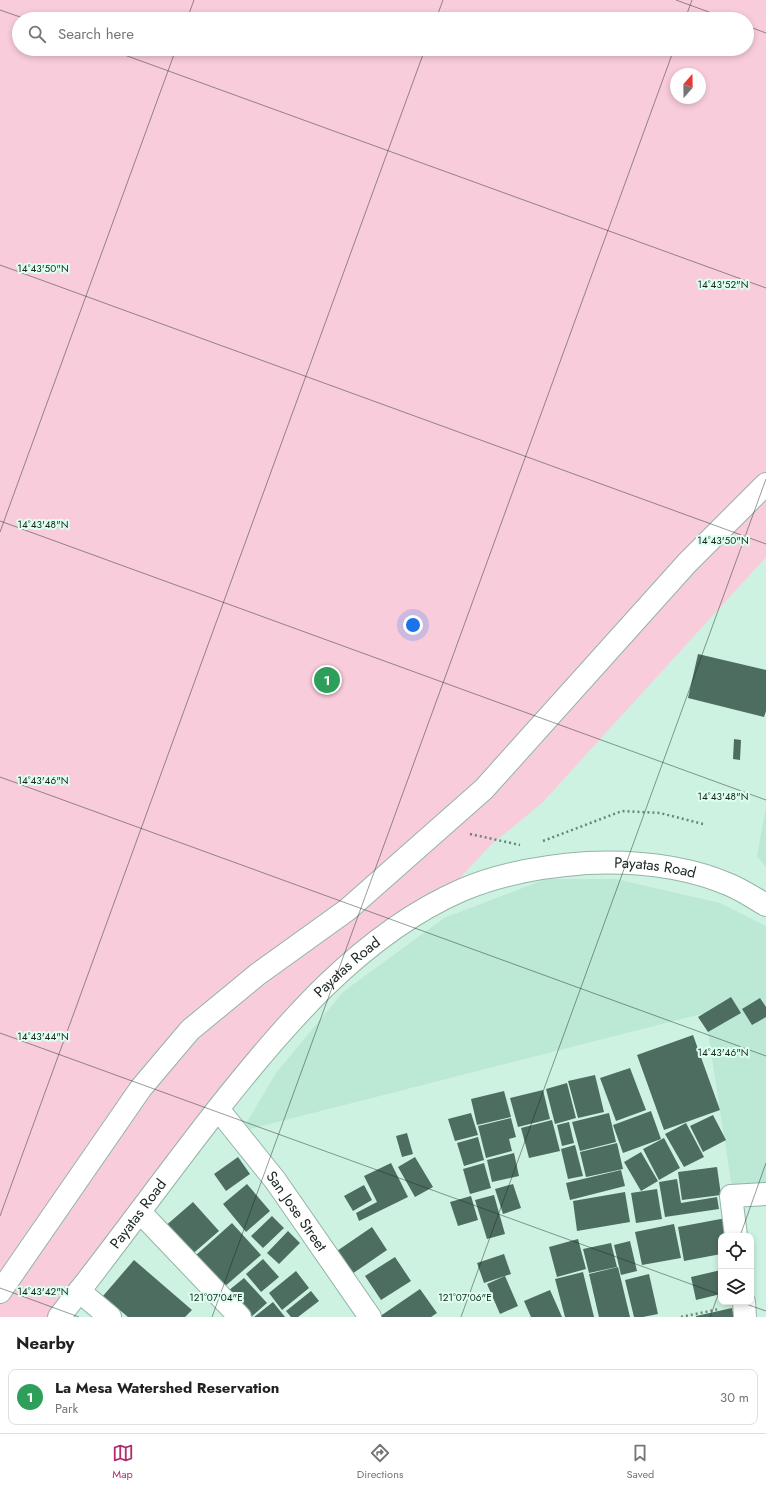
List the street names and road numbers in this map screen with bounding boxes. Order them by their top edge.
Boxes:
street label: Payatas Road [614,852,699,884]
street label: Payatas Road [309,931,385,1003]
street label: San Jose Street [261,1166,333,1256]
street label: Payatas Road [104,1174,172,1253]

